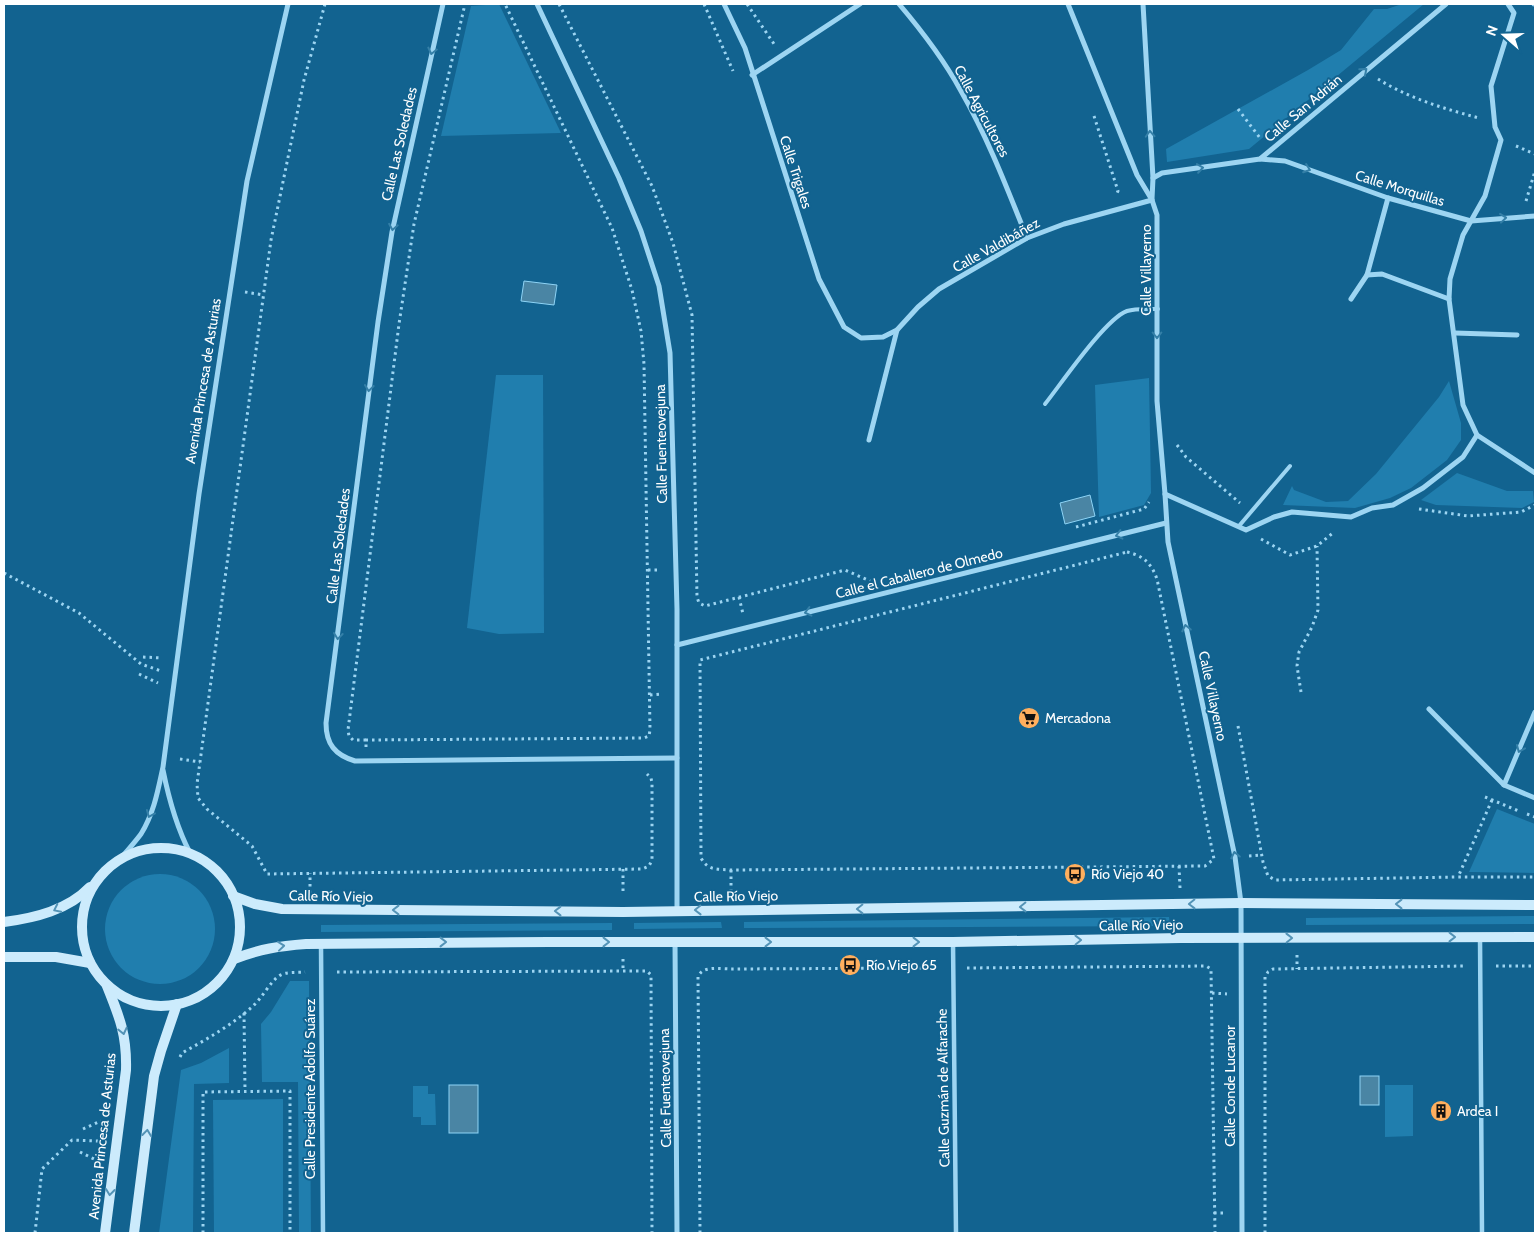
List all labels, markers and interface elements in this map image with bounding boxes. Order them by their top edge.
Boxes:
north arrow [1479,10,1529,60]
text: N [1482,23,1502,38]
one-way arrow [427,47,438,56]
street label: Calle Agricultores [950,62,1014,160]
one-way arrow [1359,67,1368,76]
street label: Calle San Adrián [1260,70,1346,146]
street label: Calle Las Soledades [377,85,421,203]
one-way arrow [1145,129,1156,137]
street label: Calle Trigales [776,133,816,211]
one-way arrow [1196,163,1204,174]
one-way arrow [1303,164,1311,174]
street label: Calle Morquillas [1353,166,1447,210]
street label: Calle Valdibáñez [949,213,1043,276]
one-way arrow [1500,213,1508,224]
one-way arrow [388,223,398,231]
street label: Calle Villayerno [1137,224,1155,316]
street label: Avenida Princesa de Asturias [181,297,225,465]
one-way arrow [1152,332,1162,340]
one-way arrow [365,383,375,392]
street label: Calle Fuenteovejuna [651,384,671,504]
street label: Calle Las Soledades [322,487,354,605]
one-way arrow [1114,529,1123,540]
street label: Calle el Caballero de Olmedo [834,543,1005,602]
one-way arrow [804,606,813,617]
one-way arrow [1181,623,1192,632]
one-way arrow [333,631,343,640]
street label: Calle Villayerno [1195,649,1231,743]
supermarket icon: Mercadona [1017,706,1041,730]
place label: Mercadona [1045,709,1111,727]
one-way arrow [1515,744,1526,753]
one-way arrow [146,809,157,818]
one-way arrow [1230,850,1240,859]
bus stop icon: Río Viejo 40 [1063,862,1087,886]
place label: Río Viejo 40 [1091,865,1164,883]
street label: Calle Río Viejo [289,886,374,906]
street label: Calle Río Viejo [694,886,779,906]
one-way arrow [1188,899,1196,909]
one-way arrow [1395,899,1402,909]
one-way arrow [1018,901,1026,912]
one-way arrow [53,903,62,913]
one-way arrow [856,904,864,914]
one-way arrow [392,905,400,915]
one-way arrow [693,905,701,915]
one-way arrow [554,906,562,916]
street label: Calle Río Viejo [1099,915,1184,935]
one-way arrow [1448,932,1456,942]
one-way arrow [1286,933,1294,943]
one-way arrow [1075,935,1083,945]
one-way arrow [440,937,448,948]
one-way arrow [602,937,610,947]
one-way arrow [765,937,773,947]
one-way arrow [912,937,920,947]
one-way arrow [277,941,285,952]
bus stop icon: Río Viejo 65 [838,953,862,977]
place label: Río Viejo 65 [866,956,937,974]
street label: Calle Presidente Adolfo Suárez [301,998,319,1179]
street label: Calle Guzmán de Alfarache [933,1008,953,1168]
street label: Calle Conde Lucanor [1221,1025,1239,1147]
one-way arrow [117,1027,128,1036]
street label: Calle Fuenteovejuna [655,1028,675,1148]
street label: Avenida Princesa de Asturias [84,1052,120,1220]
building icon: Ardea I [1429,1099,1453,1123]
place label: Ardea I [1457,1102,1498,1120]
one-way arrow [141,1128,152,1136]
one-way arrow [106,1188,116,1197]

